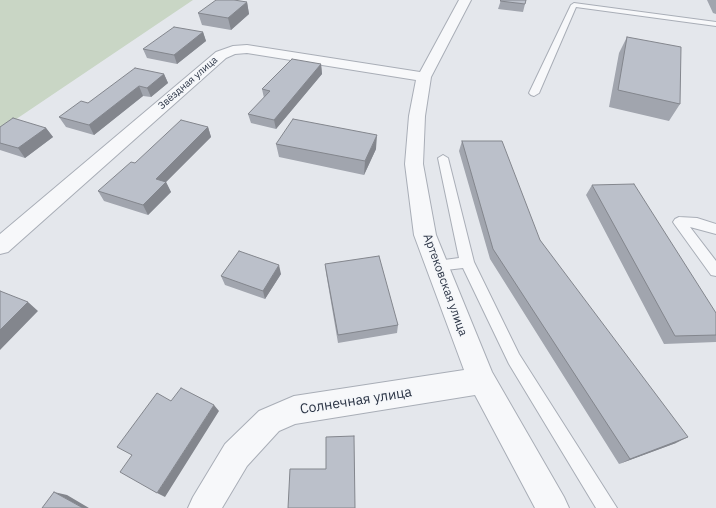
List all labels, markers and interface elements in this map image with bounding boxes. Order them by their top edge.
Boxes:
street label: Звёздная улица [156,54,220,112]
street label: Артековская улица [420,232,470,338]
street label: Солнечная улица [299,384,413,418]

